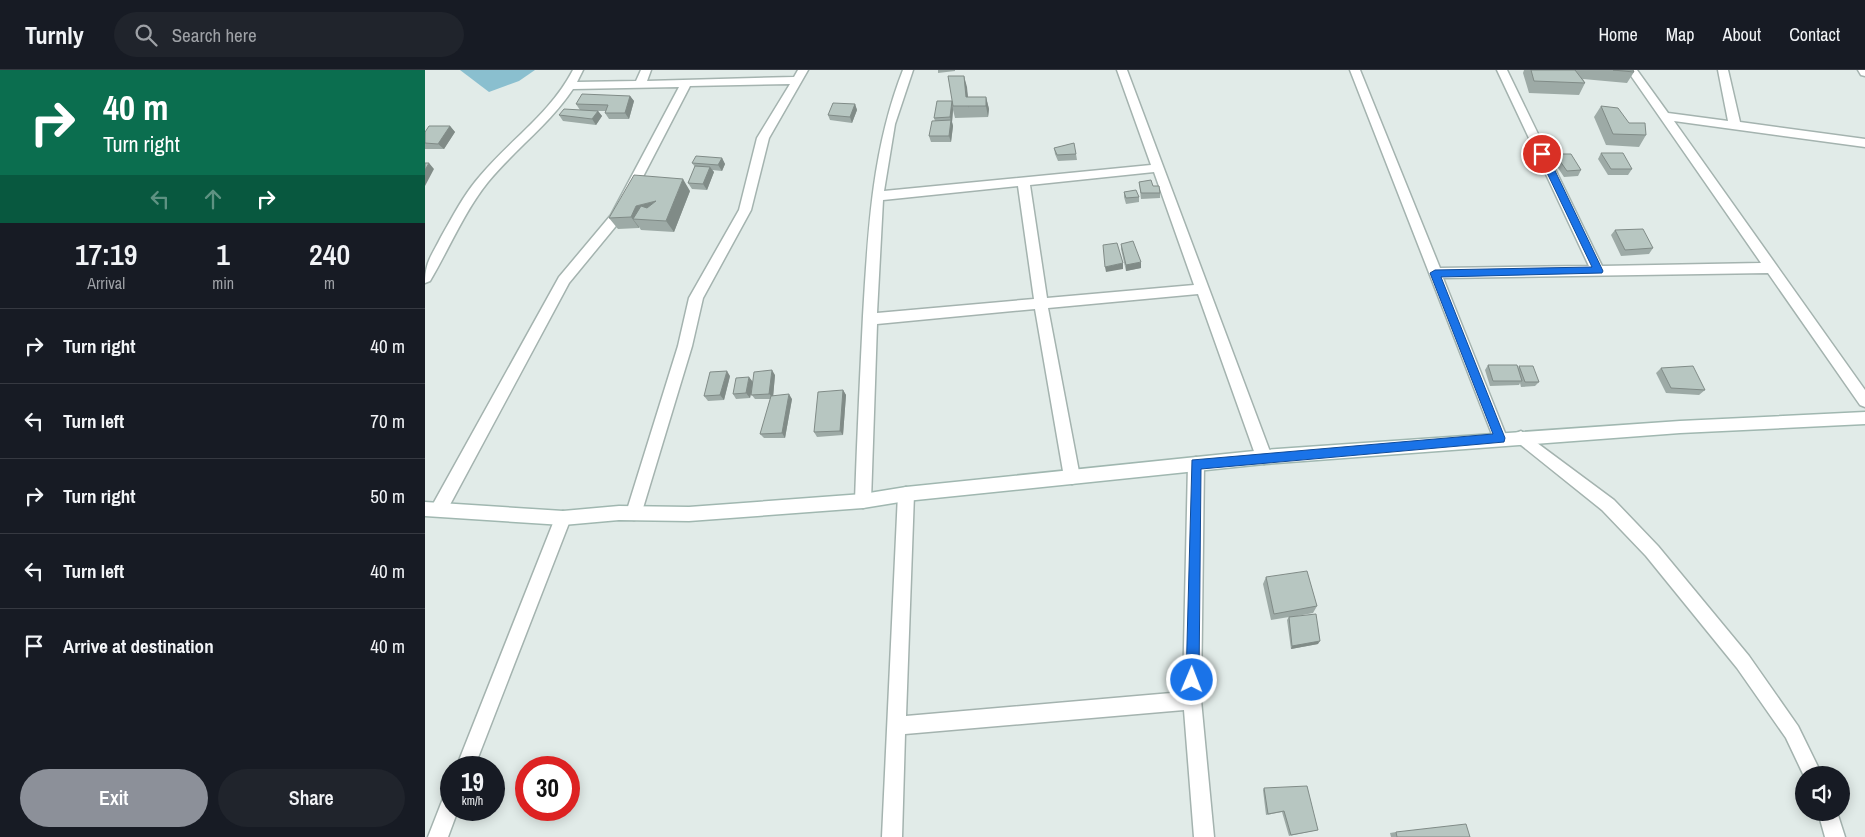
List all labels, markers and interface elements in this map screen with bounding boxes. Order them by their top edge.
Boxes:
search box [114,12,464,57]
text: Turnly [25,19,84,51]
icon: search [132,21,160,49]
text: Search here [172,22,257,48]
text: Home [1598,22,1638,47]
text: Map [1666,22,1695,47]
text: About [1723,22,1761,47]
text: Contact [1789,22,1840,47]
text: 40 m [103,84,168,131]
icon: right [20,90,85,155]
text: Turn right [103,129,180,159]
pin [1521,133,1563,175]
icon: arrive [1528,140,1556,168]
icon: left [146,185,174,213]
icon: ahead [199,185,227,213]
icon: right [252,185,280,213]
text: 17:19 [75,234,137,274]
text: 1 [216,234,230,274]
text: 240 [309,234,350,274]
text: Arrival [87,272,125,294]
text: min [212,272,234,294]
text: m [324,272,335,294]
icon: right [20,332,48,360]
text: Turn right [63,333,135,359]
text: 40 m [370,333,405,359]
icon: left [20,407,48,435]
text: Turn left [63,408,124,434]
text: 70 m [370,408,405,434]
icon: right [20,482,48,510]
text: Turn right [63,483,135,509]
text: 50 m [370,483,405,509]
icon: left [20,557,48,585]
text: Turn left [63,558,124,584]
text: 40 m [370,558,405,584]
icon: arrive [20,632,48,660]
text: Arrive at destination [63,633,214,659]
text: 40 m [370,633,405,659]
position arrow [1165,653,1217,705]
speed limit sign: 30 [515,756,580,821]
text: 19 [461,765,484,799]
map controls [1795,766,1850,821]
button: sound [1795,766,1850,821]
button: Exit [20,769,208,827]
button: Share [218,769,405,827]
text: km/h [462,793,483,809]

